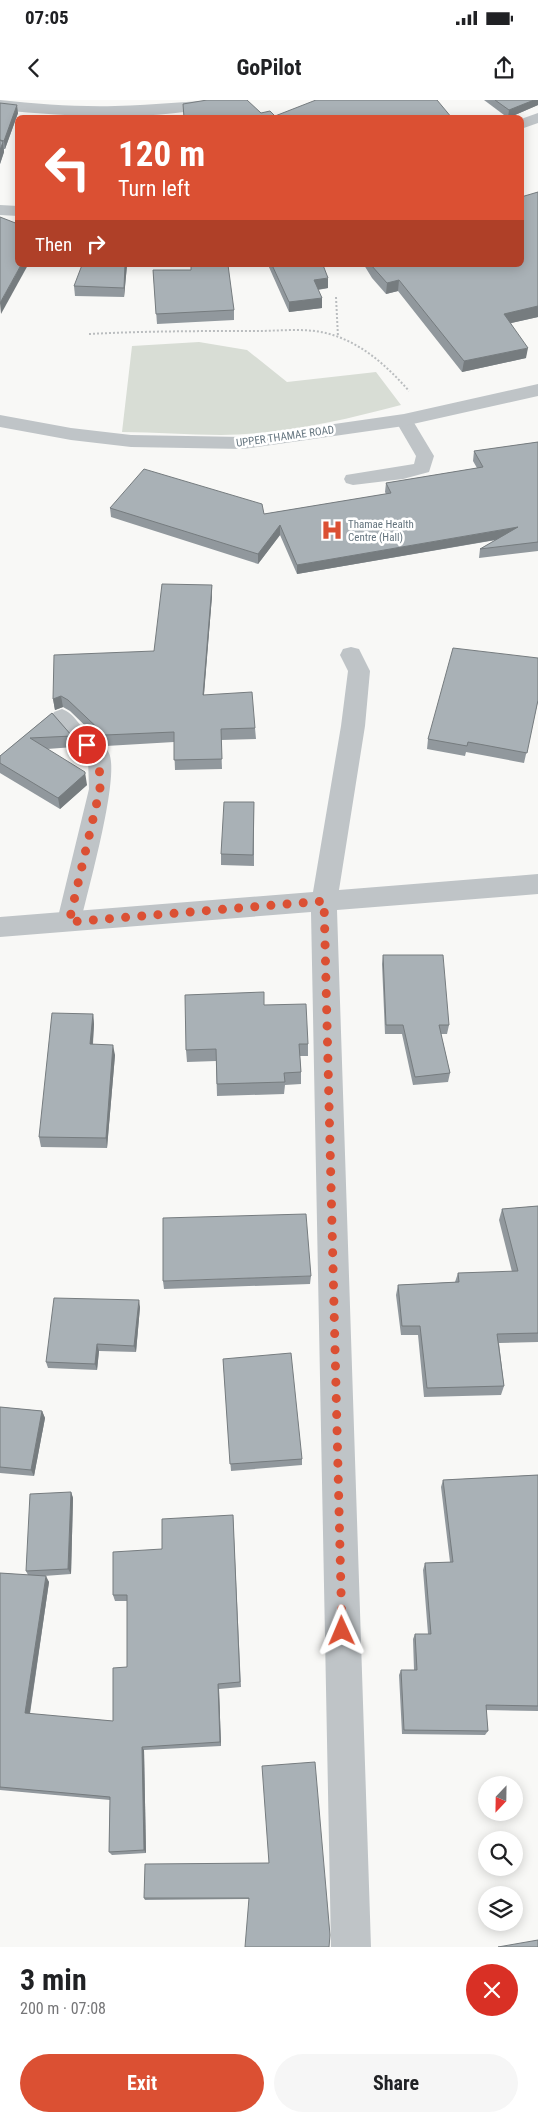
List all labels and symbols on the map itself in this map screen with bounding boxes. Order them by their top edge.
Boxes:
street label: UPPER THAMAE ROAD [235,423,335,450]
hospital icon: Thamae Health Centre (Hall) [319,517,345,543]
place label: Thamae Health Centre (Hall) [348,518,414,544]
pin [66,724,108,766]
position arrow [315,1604,367,1656]
north arrow [478,1776,522,1821]

